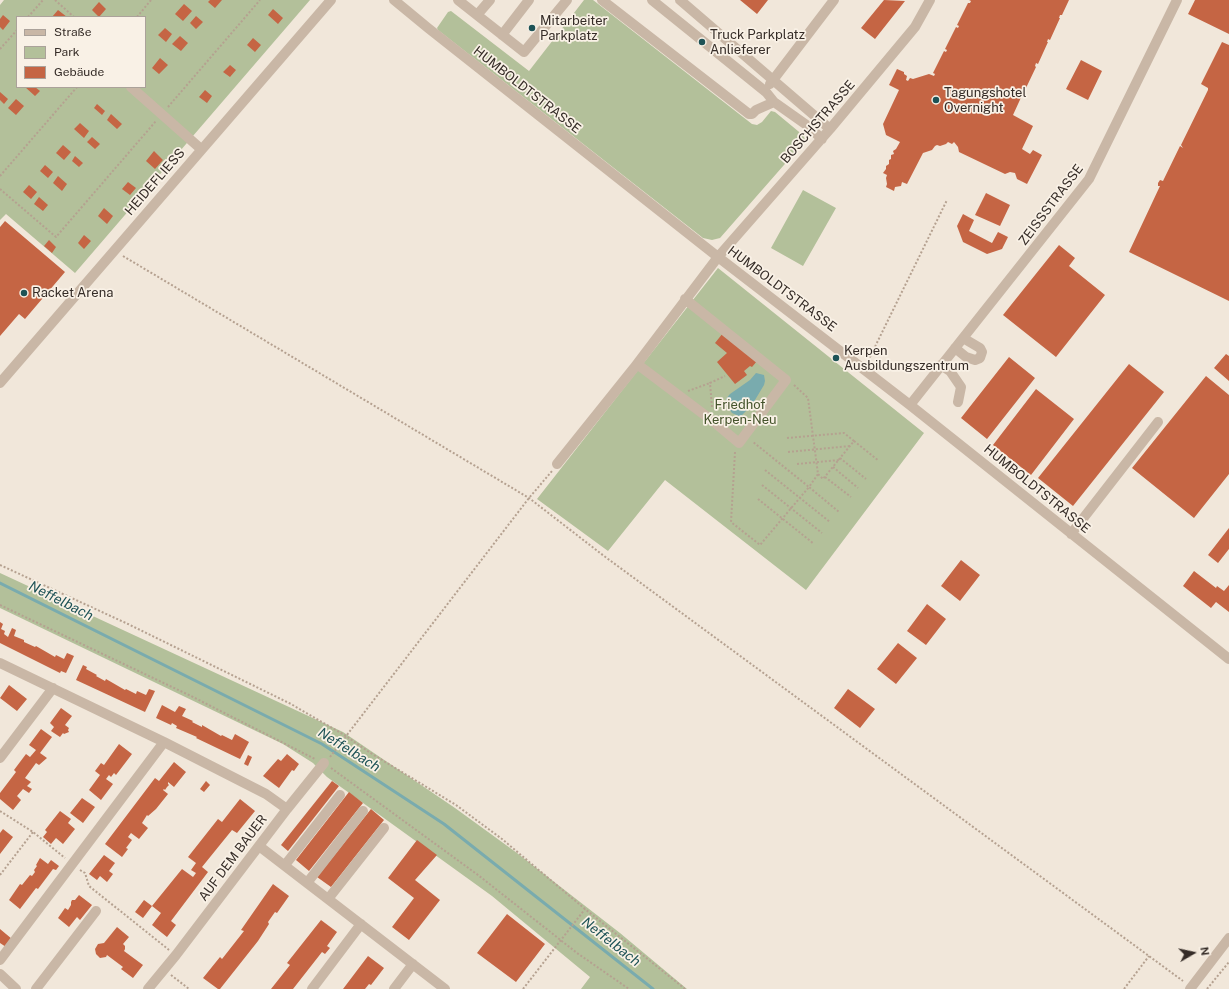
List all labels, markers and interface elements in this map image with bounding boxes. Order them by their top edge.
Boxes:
place label: Mitarbeiter Parkplatz [540,13,608,44]
legend [16,16,146,88]
marker: Mitarbeiter Parkplatz [527,23,537,33]
text: Straße [54,25,91,39]
place label: Truck Parkplatz Anlieferer [710,27,805,58]
marker: Truck Parkplatz Anlieferer [697,37,707,47]
street label: HUMBOLDTSTRASSE [470,43,584,137]
text: Park [54,45,80,59]
text: Gebäude [54,65,104,79]
street label: BOSCHSTRASSE [778,77,858,167]
place label: Tagungshotel Overnight [944,85,1026,116]
marker: Tagungshotel Overnight [931,95,941,105]
street label: HEIDEFLIESS [122,145,188,219]
street label: ZEISSSTRASSE [1015,161,1087,249]
street label: HUMBOLDTSTRASSE [724,243,840,335]
place label: Racket Arena [32,285,113,301]
marker: Racket Arena [19,288,29,298]
place label: Kerpen Ausbildungszentrum [844,343,969,374]
marker: Kerpen Ausbildungszentrum [831,353,841,363]
park label: Friedhof Kerpen-Neu [703,397,777,428]
street label: HUMBOLDTSTRASSE [981,441,1093,537]
water label: Neffelbach [26,578,96,624]
water label: Neffelbach [315,724,383,776]
street label: AUF DEM BAUER [195,812,271,904]
water label: Neffelbach [578,914,644,970]
north arrow [1173,933,1213,973]
text: N [1198,946,1211,956]

